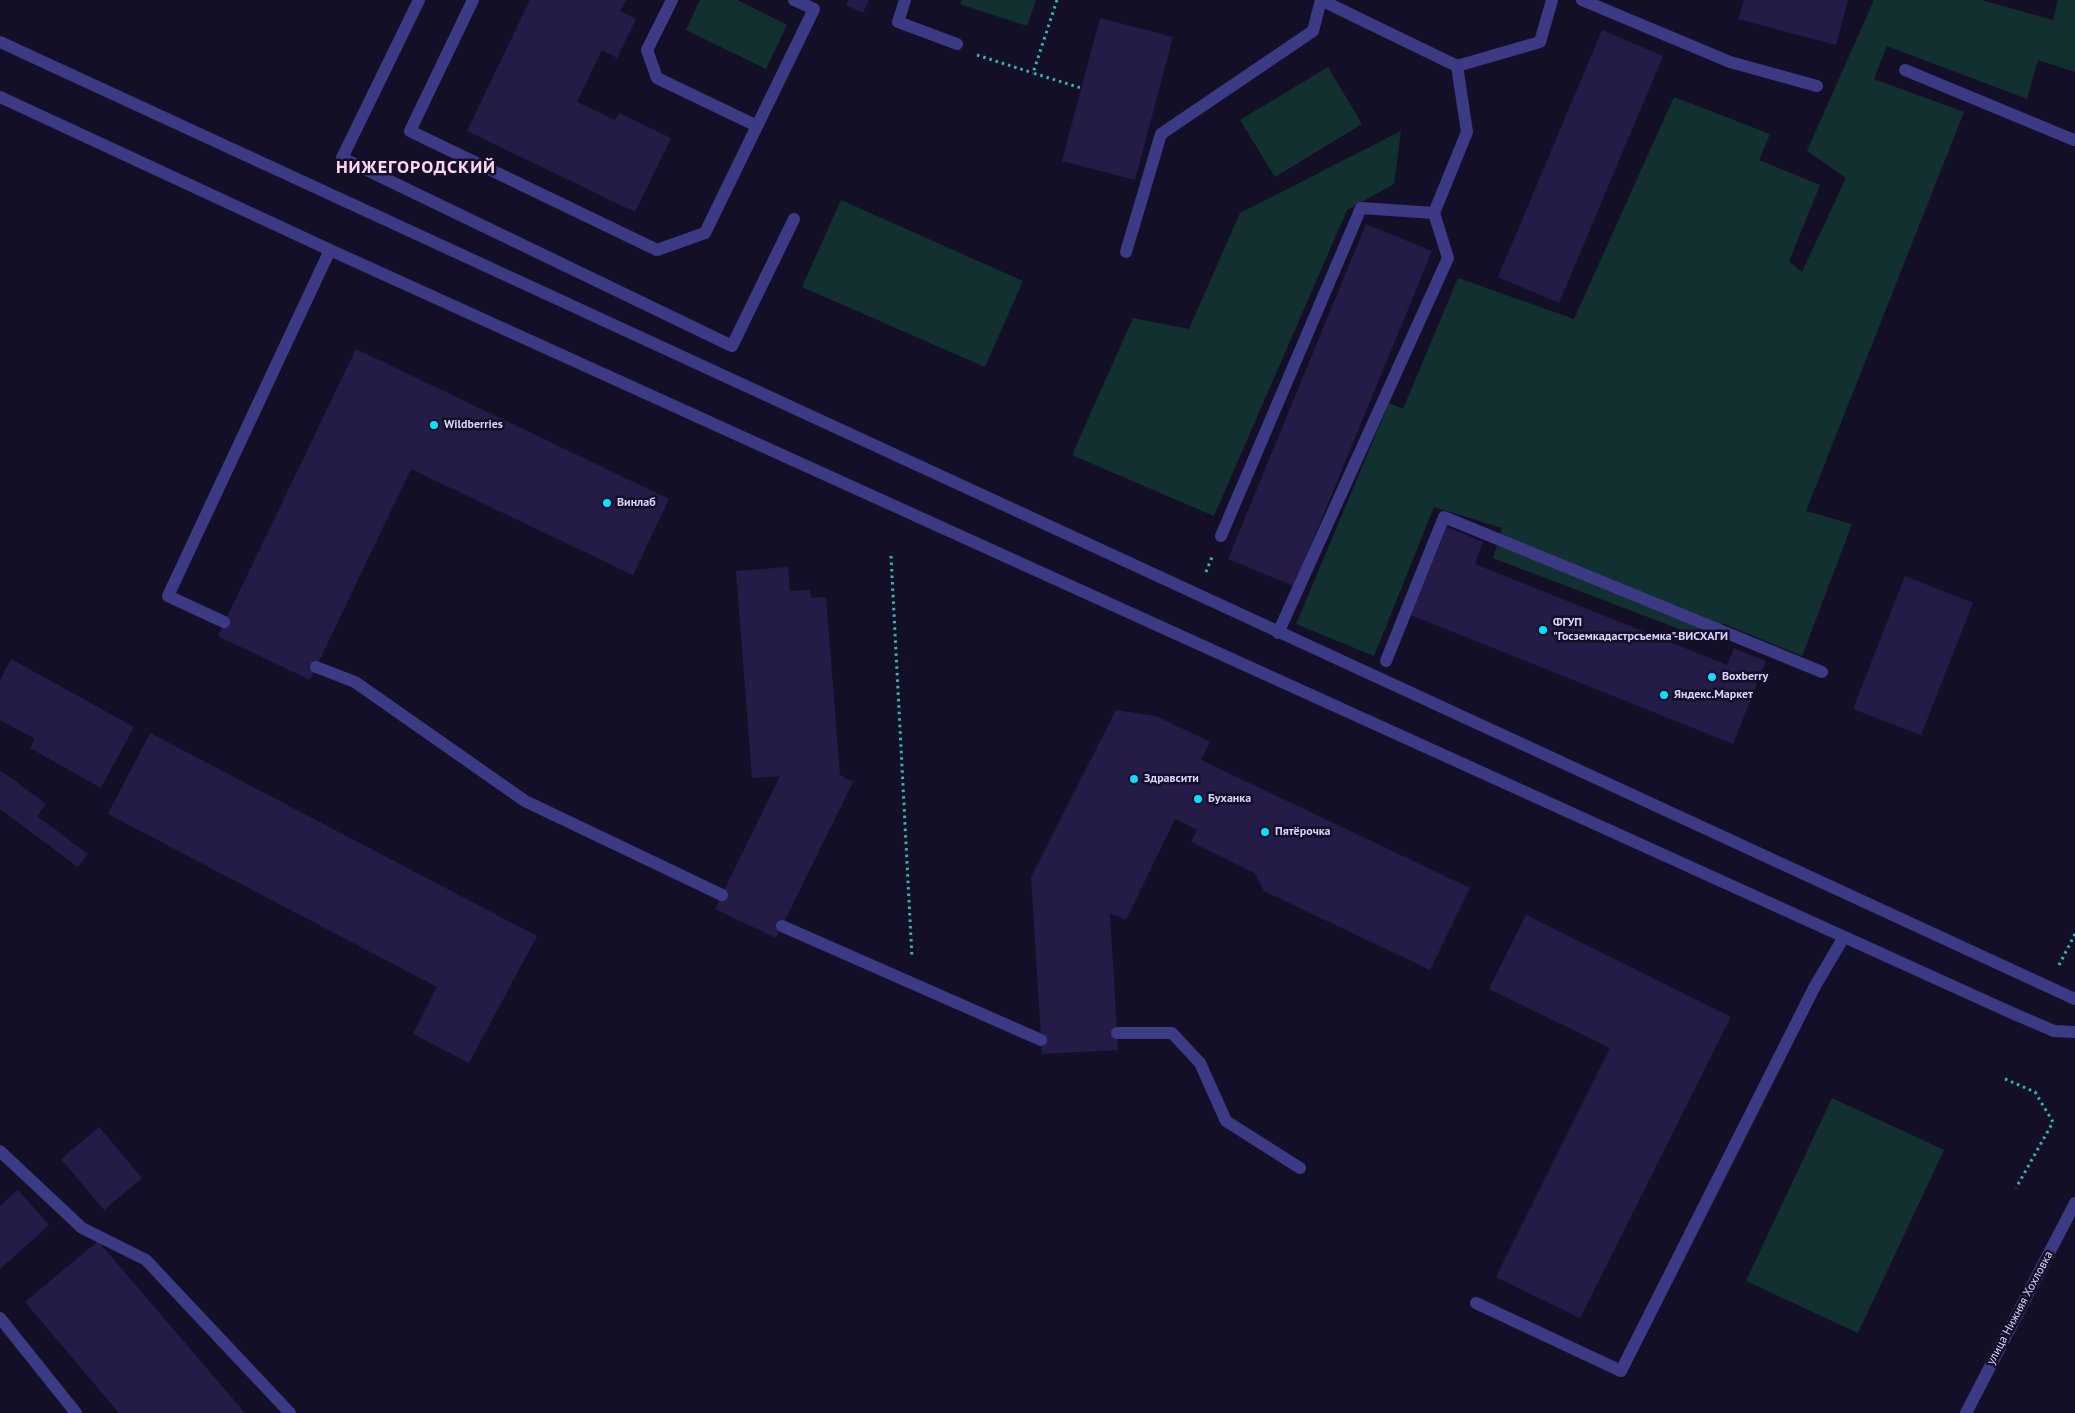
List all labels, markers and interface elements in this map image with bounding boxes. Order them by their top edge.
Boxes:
district label: НИЖЕГОРОДСКИЙ [334,157,498,179]
place label: Wildberries [444,418,503,432]
marker: Wildberries [428,419,440,431]
place label: Винлаб [617,496,656,510]
marker: Винлаб [601,497,613,509]
place label: ФГУП "Госземкадастрсъемка"-ВИСХАГИ [1553,616,1728,644]
marker: ФГУП "Госземкадастрсъемка"-ВИСХАГИ [1537,624,1549,636]
place label: Boxberry [1722,670,1768,684]
marker: Boxberry [1706,671,1718,683]
place label: Яндекс.Маркет [1674,688,1753,702]
marker: Яндекс.Маркет [1658,689,1670,701]
place label: Здравсити [1144,772,1199,786]
marker: Здравсити [1128,773,1140,785]
place label: Буханка [1208,792,1251,806]
marker: Буханка [1192,793,1204,805]
place label: Пятёрочка [1275,825,1331,839]
marker: Пятёрочка [1259,826,1271,838]
street label: улица Нижняя Хохловка [1984,1249,2056,1367]

